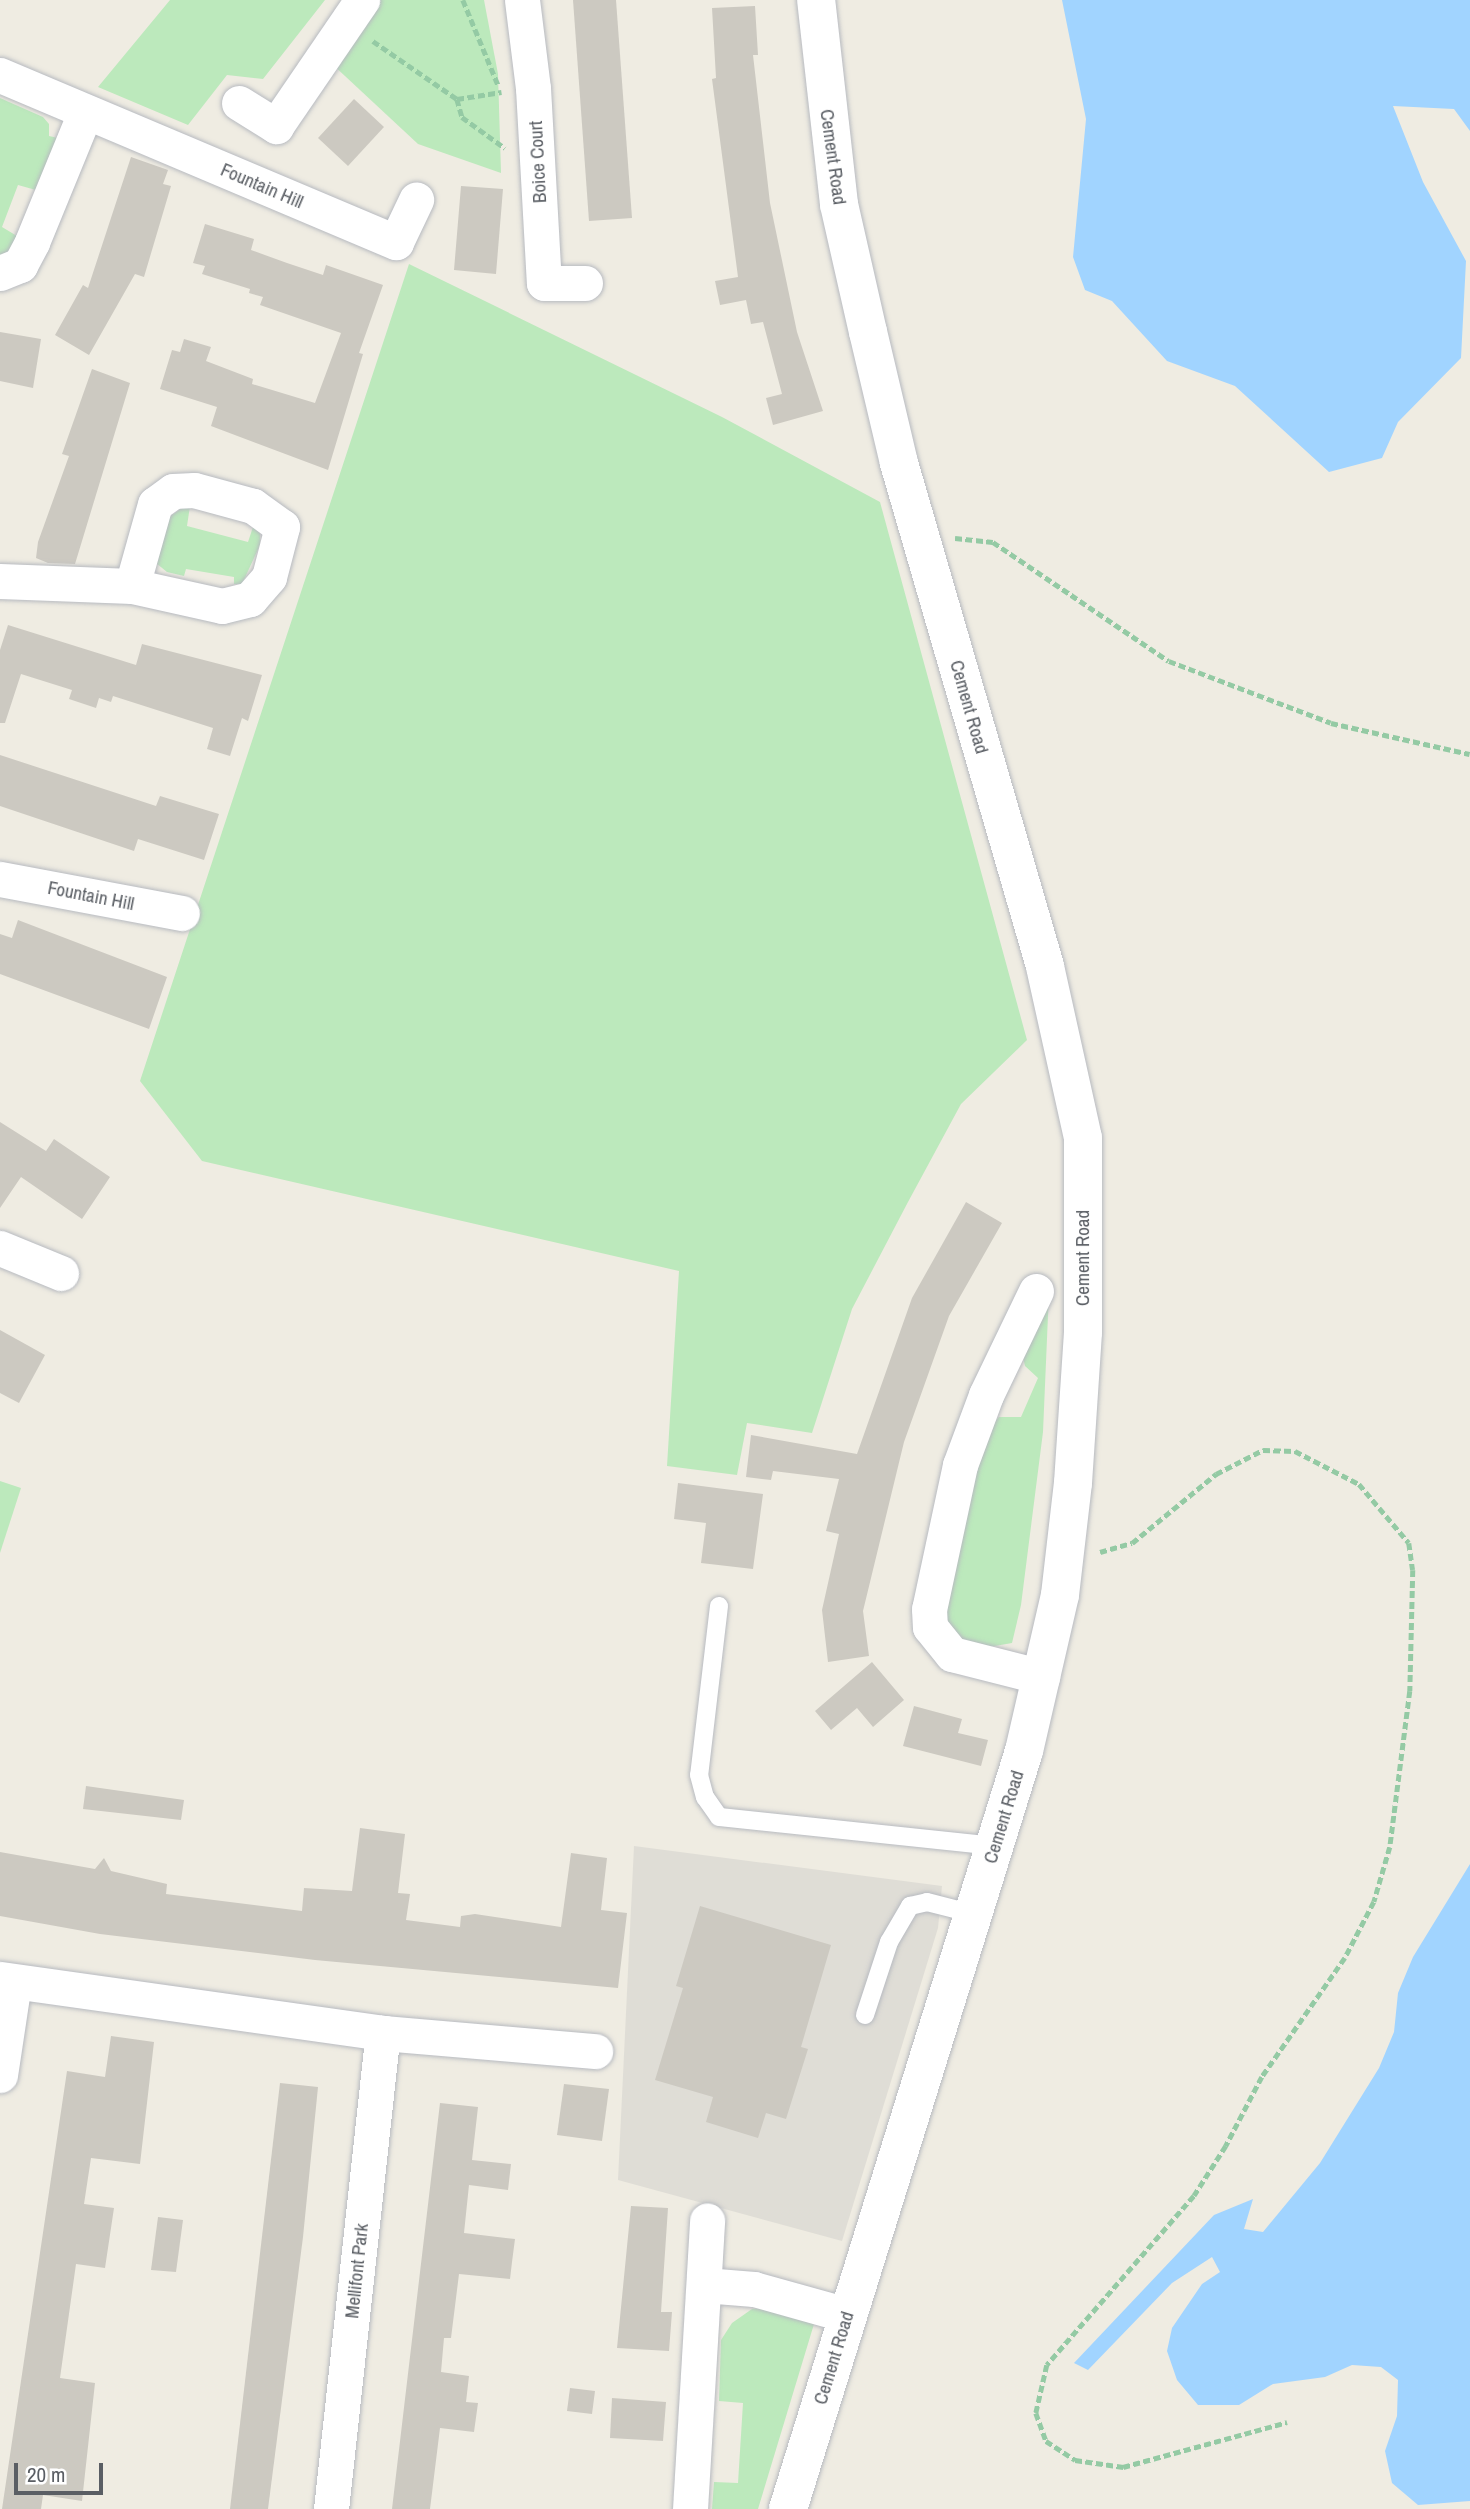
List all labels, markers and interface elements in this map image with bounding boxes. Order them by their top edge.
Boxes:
street label: Cement Road [815,108,851,206]
street label: Boice Court [524,120,552,204]
street label: Fountain Hill [217,158,307,214]
street label: Cement Road [945,658,993,756]
street label: Fountain Hill [46,876,136,916]
street label: Cement Road [1072,1210,1094,1306]
street label: Cement Road [979,1768,1029,1866]
street label: Mellifont Park [341,2222,373,2320]
street label: Cement Road [809,2309,859,2407]
scale bar [18,2450,107,2494]
text: 20 m [27,2460,65,2489]

